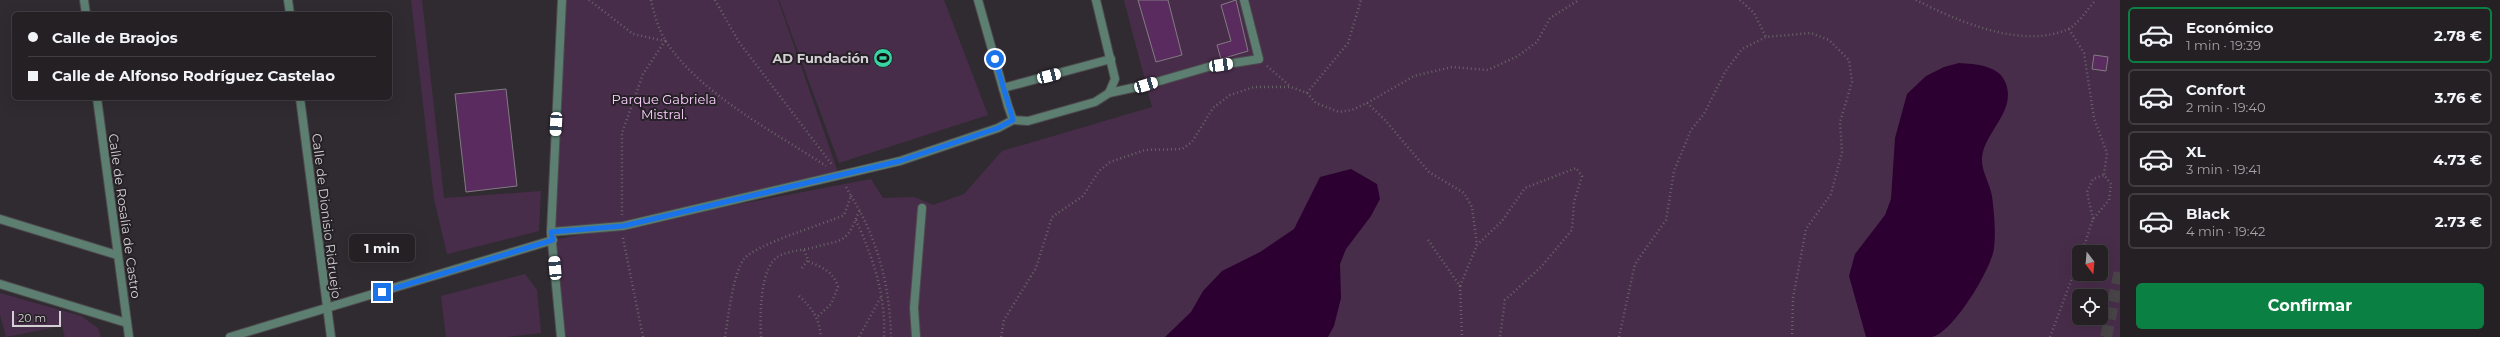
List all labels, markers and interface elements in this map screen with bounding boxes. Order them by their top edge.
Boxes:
icon: car [2138,17,2174,53]
text: Económico [2186,18,2274,37]
text: 2.78 € [2434,26,2482,45]
text: Calle de Braojos [52,28,178,47]
text: 1 min · 19:39 [2186,37,2261,53]
sports icon: AD Fundación [872,47,894,69]
place label: AD Fundación [771,50,869,66]
route start [986,50,1004,68]
car [1208,57,1234,73]
text: Calle de Alfonso Rodríguez Castelao [52,66,335,85]
car [1036,67,1062,85]
car [1133,76,1159,94]
icon: car [2138,79,2174,115]
text: Confort [2186,80,2246,99]
text: 3.76 € [2434,88,2482,107]
park label: Parque Gabriela Mistral. [612,91,716,122]
text: 2 min · 19:40 [2186,99,2266,115]
car [549,112,563,136]
street label: Calle de Rosalía de Castro [105,132,145,300]
street label: Calle de Dionisio Ridruejo [309,132,345,300]
icon: car [2138,141,2174,177]
text: XL [2186,142,2205,161]
text: 4.73 € [2433,150,2482,169]
text: 3 min · 19:41 [2186,161,2261,177]
icon: car [2138,203,2174,239]
text: Black [2186,204,2230,223]
text: 2.73 € [2435,212,2482,231]
text: 4 min · 19:42 [2186,223,2265,239]
callout: 1 min [349,234,415,262]
text: 1 min [364,240,400,256]
north arrow [2072,245,2108,281]
map controls [2072,245,2108,325]
car [548,256,562,280]
route end [373,283,391,301]
button: Confirmar [2136,283,2484,329]
button: locate [2072,289,2108,325]
scale bar [12,309,61,328]
text: 20 m [18,311,46,325]

